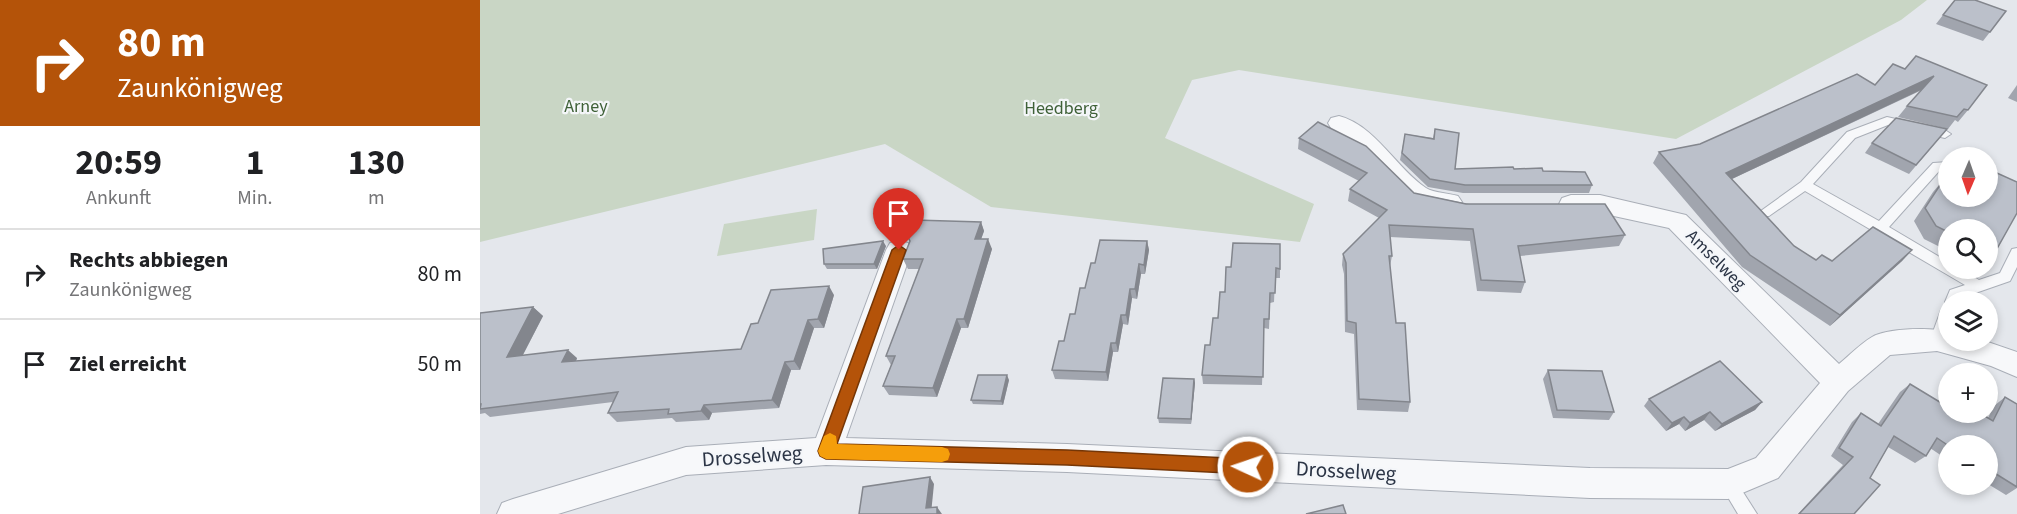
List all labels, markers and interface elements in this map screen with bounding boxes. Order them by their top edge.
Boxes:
text: 80 m [117,13,206,73]
icon: right [18,24,96,102]
text: Zaunkönigweg [117,69,283,108]
park label: Arney [564,94,608,119]
park label: Heedberg [1024,96,1098,121]
text: 20:59 [75,137,162,188]
text: 1 [245,137,264,188]
text: 130 [348,137,405,188]
north arrow [1938,147,1998,207]
map controls [1938,147,1998,495]
text: Ankunft [86,184,151,212]
text: Min. [237,184,273,212]
text: m [368,184,385,212]
pin [873,188,924,250]
icon: arrive [882,197,915,230]
button: search [1938,219,1998,279]
street label: Amselweg [1680,224,1752,296]
text: Rechts abbiegen [69,244,228,276]
icon: right [18,258,51,291]
text: 80 m [417,258,462,290]
text: Zaunkönigweg [69,276,192,304]
button: layers [1938,291,1998,351]
icon: arrive [18,348,51,381]
text: Ziel erreicht [69,348,187,380]
text: 50 m [417,348,462,380]
button: + [1938,363,1998,423]
position arrow [1216,435,1280,499]
button: − [1938,435,1998,495]
street label: Drosselweg [701,438,804,474]
street label: Drosselweg [1295,453,1397,489]

